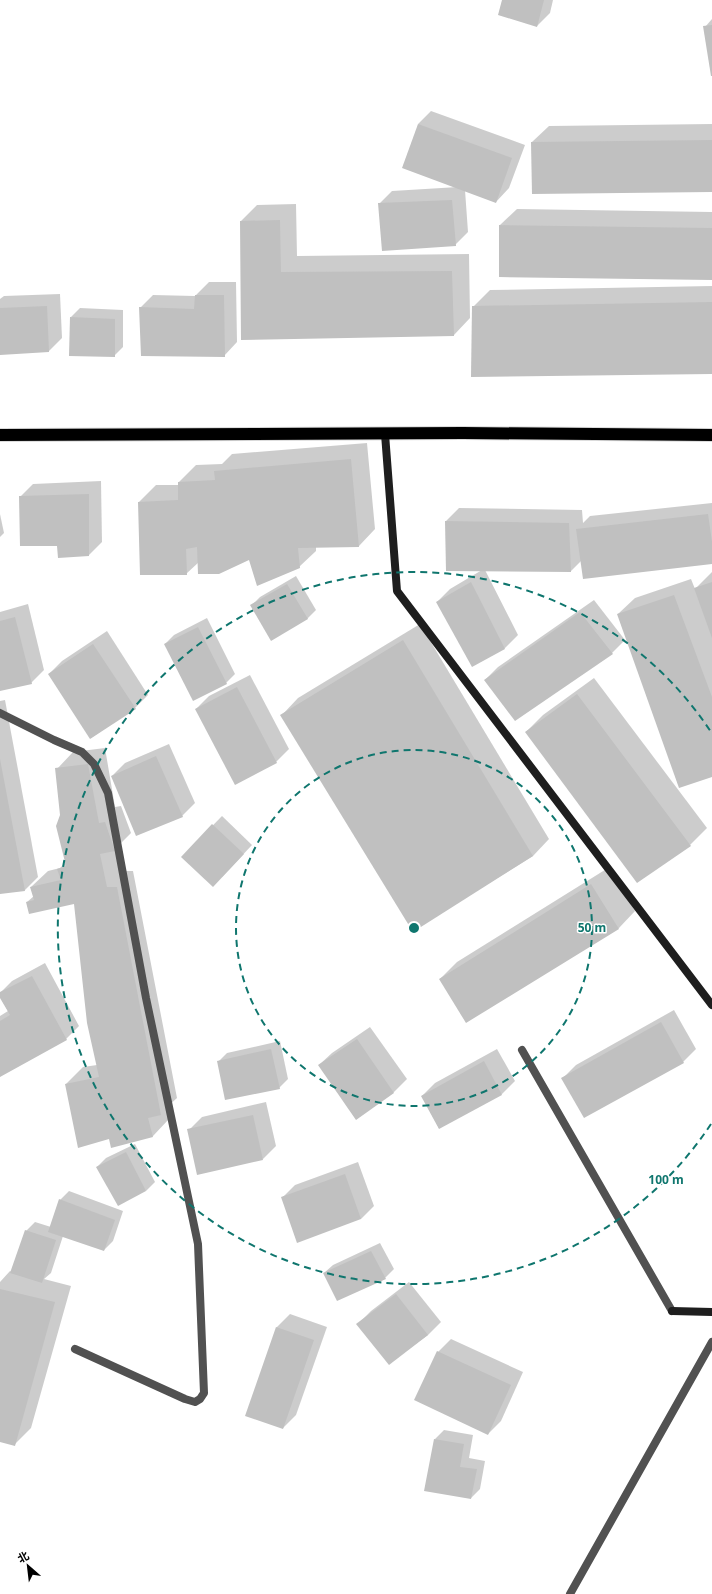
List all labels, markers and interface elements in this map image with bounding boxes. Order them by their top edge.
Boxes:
text: 50 m [578,919,606,936]
centre of rings [407,921,421,935]
text: 100 m [648,1171,684,1188]
north arrow [8,1546,48,1586]
text: 北 [15,1548,31,1566]

